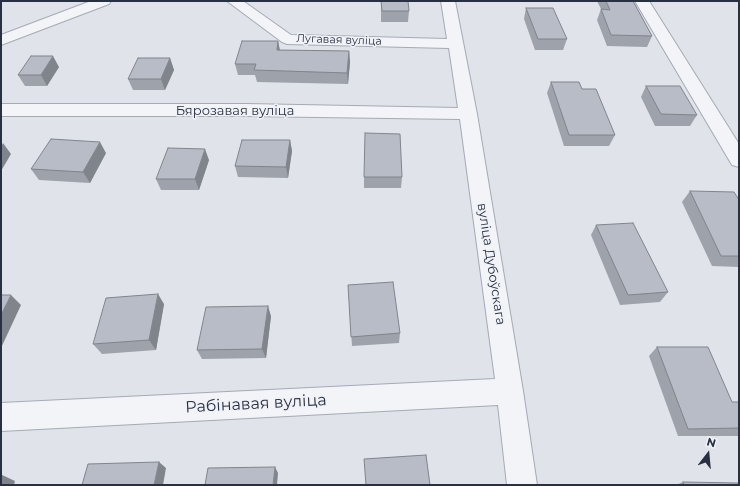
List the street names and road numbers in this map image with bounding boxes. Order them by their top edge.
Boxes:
street label: Лугавая вуліца [296,32,382,48]
street label: Бярозавая вуліца [176,103,294,119]
street label: вуліца Дубоўскага [474,202,508,326]
street label: Рабінавая вуліца [185,391,327,417]

